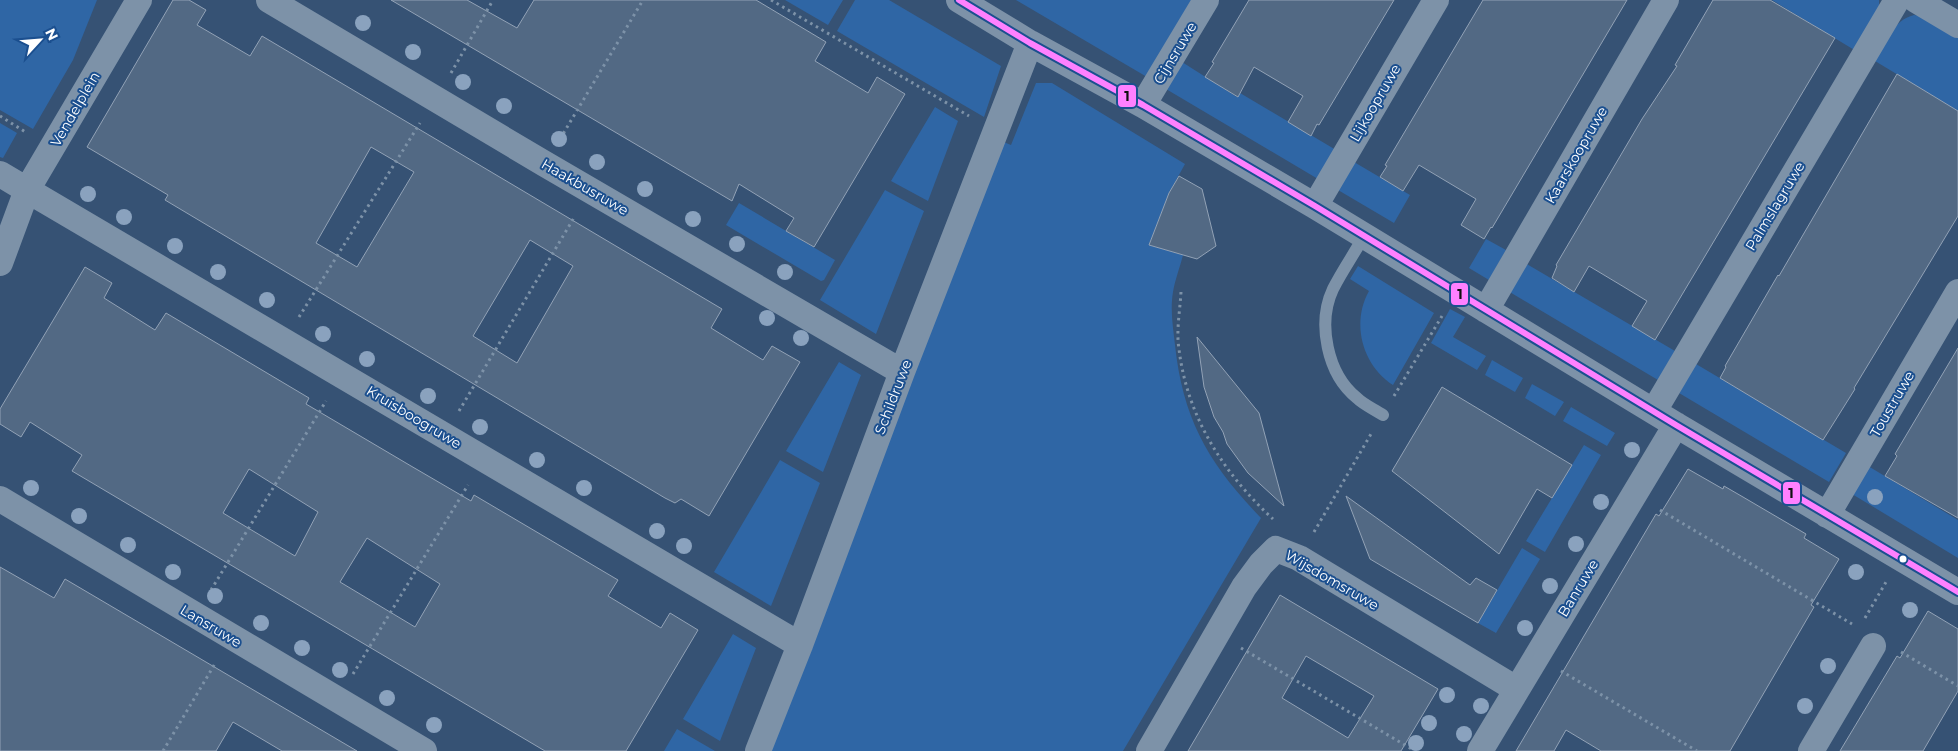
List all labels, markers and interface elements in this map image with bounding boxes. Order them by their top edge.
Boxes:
north arrow [15,15,65,65]
street label: Cijnsruwe [1149,19,1201,87]
text: N [41,25,62,43]
street label: Lijkoopruwe [1346,61,1404,145]
street label: Vendelplein [46,68,104,150]
line badge: 1 [1117,84,1137,108]
text: 1 [1124,87,1130,105]
street label: Kaarskoopruwe [1541,103,1611,207]
street label: Haakbusruwe [538,155,632,219]
street label: Palmslagruwe [1741,158,1809,254]
line badge: 1 [1450,282,1469,306]
text: 1 [1457,285,1463,303]
street label: Schildruwe [871,357,915,437]
street label: Toustruwe [1866,368,1918,440]
street label: Kruisboogruwe [363,382,465,452]
line badge: 1 [1782,481,1801,505]
text: 1 [1788,484,1794,502]
street label: Wijsdomsruwe [1282,546,1382,614]
unlabelled marker [1898,554,1908,564]
street label: Banruwe [1554,556,1602,620]
street label: Lansruwe [177,601,245,651]

